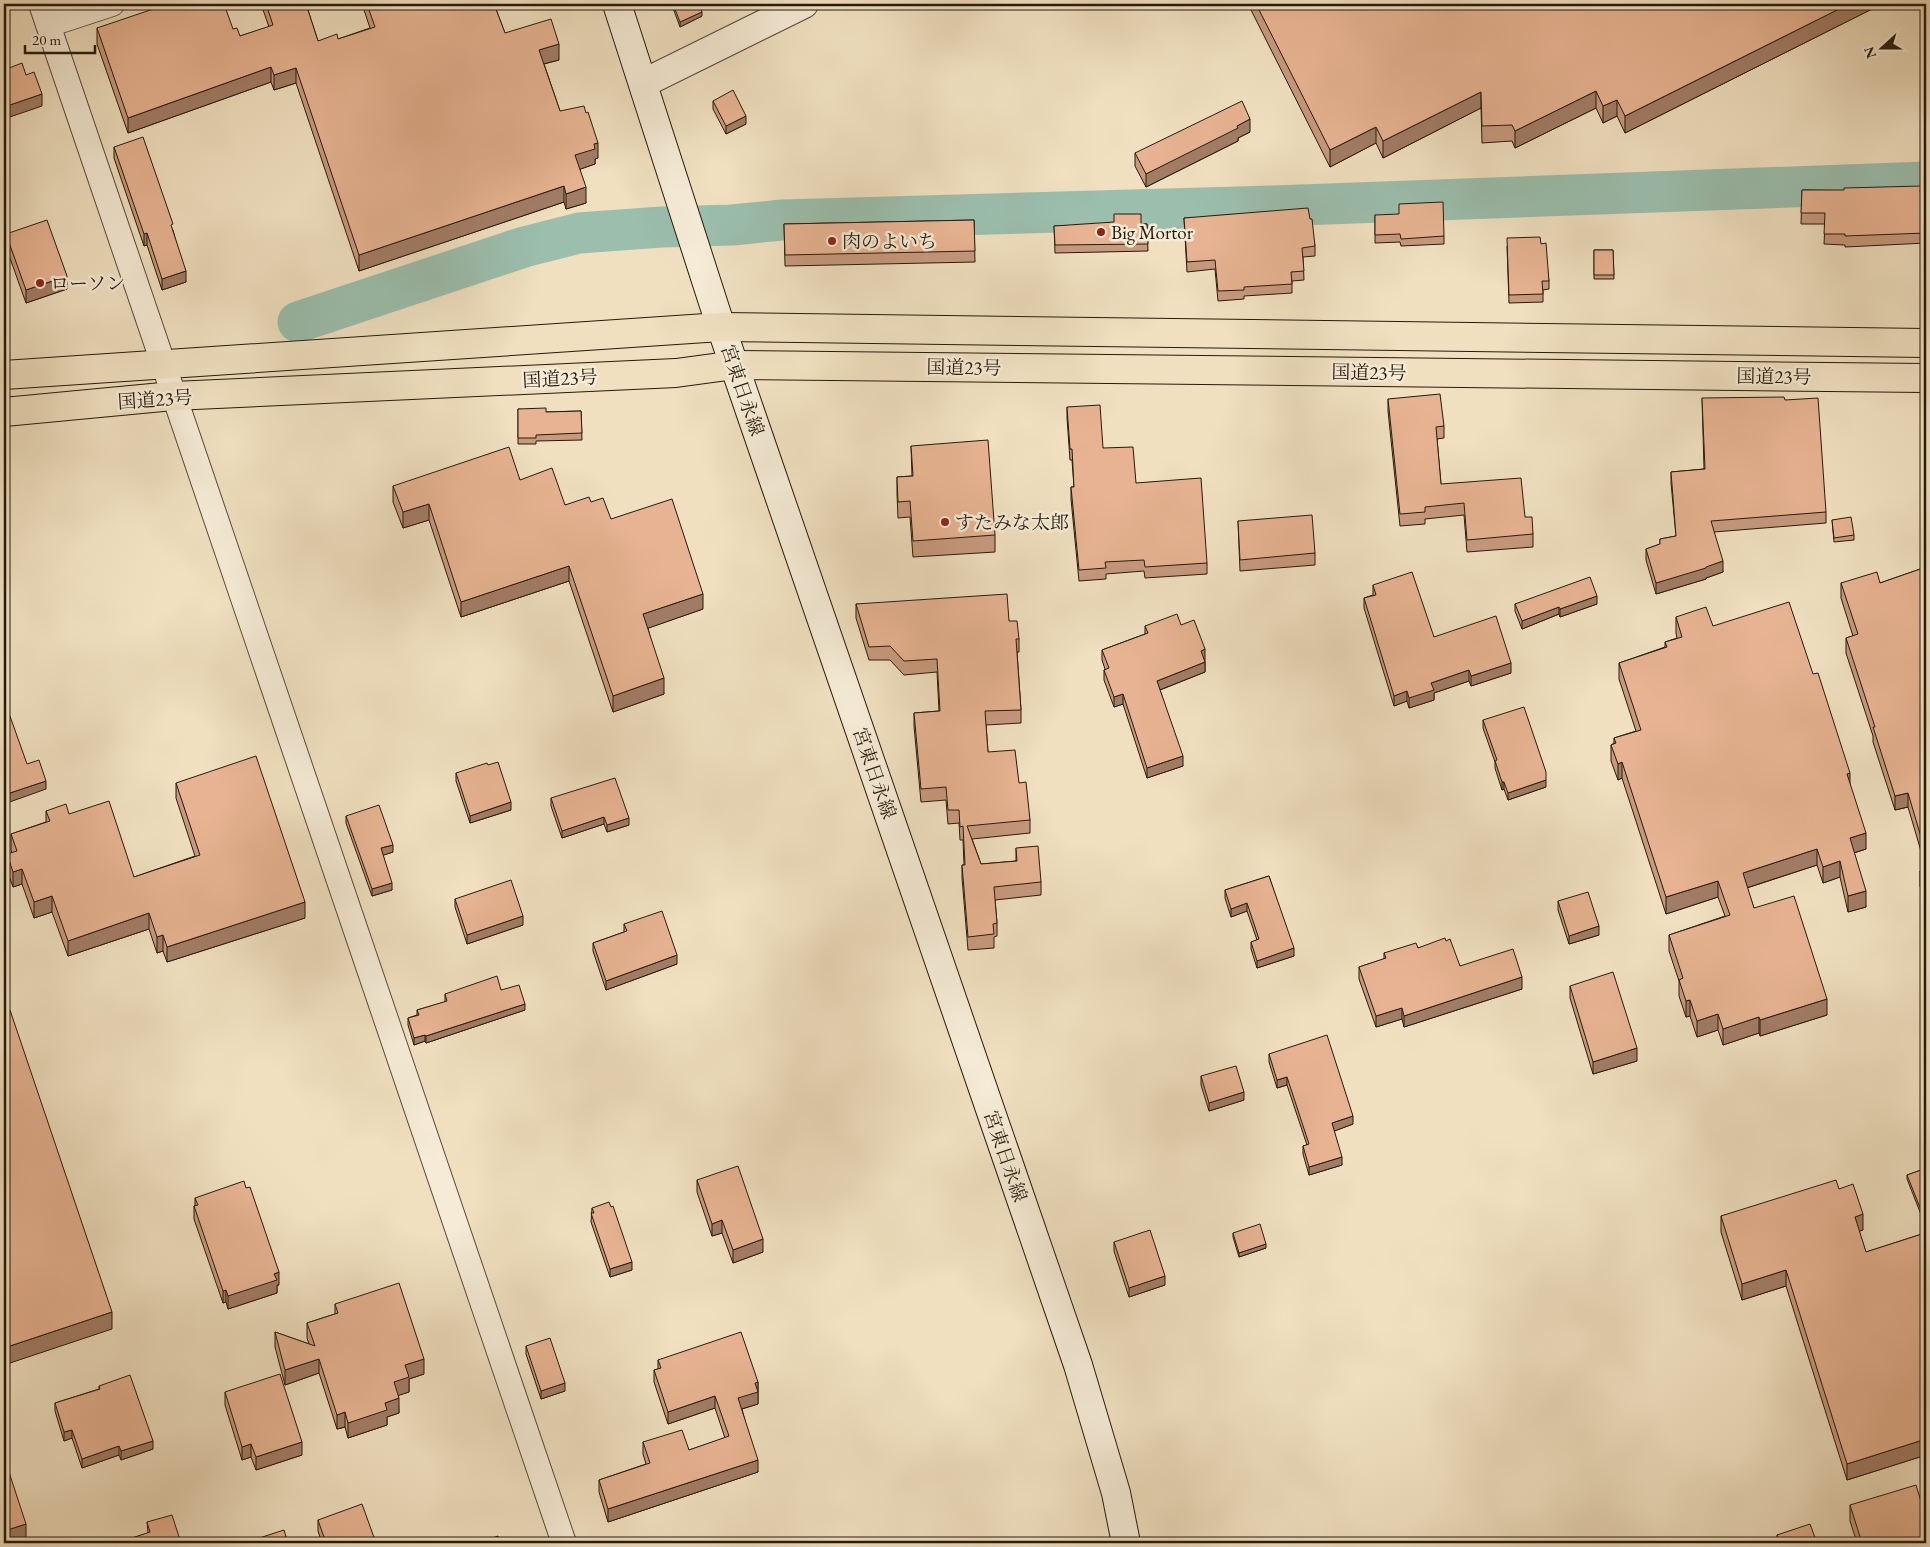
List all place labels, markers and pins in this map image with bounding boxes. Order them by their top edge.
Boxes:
place label: Big Mortor [1111,220,1194,245]
marker: Big Mortor [1095,226,1107,238]
place label: 肉のよいち [842,229,937,254]
marker: 肉のよいち [826,235,838,247]
place label: ローソン [50,271,125,296]
marker: ローソン [34,277,46,289]
place label: すたみな太郎 [955,510,1069,535]
marker: すたみな太郎 [939,516,951,528]

